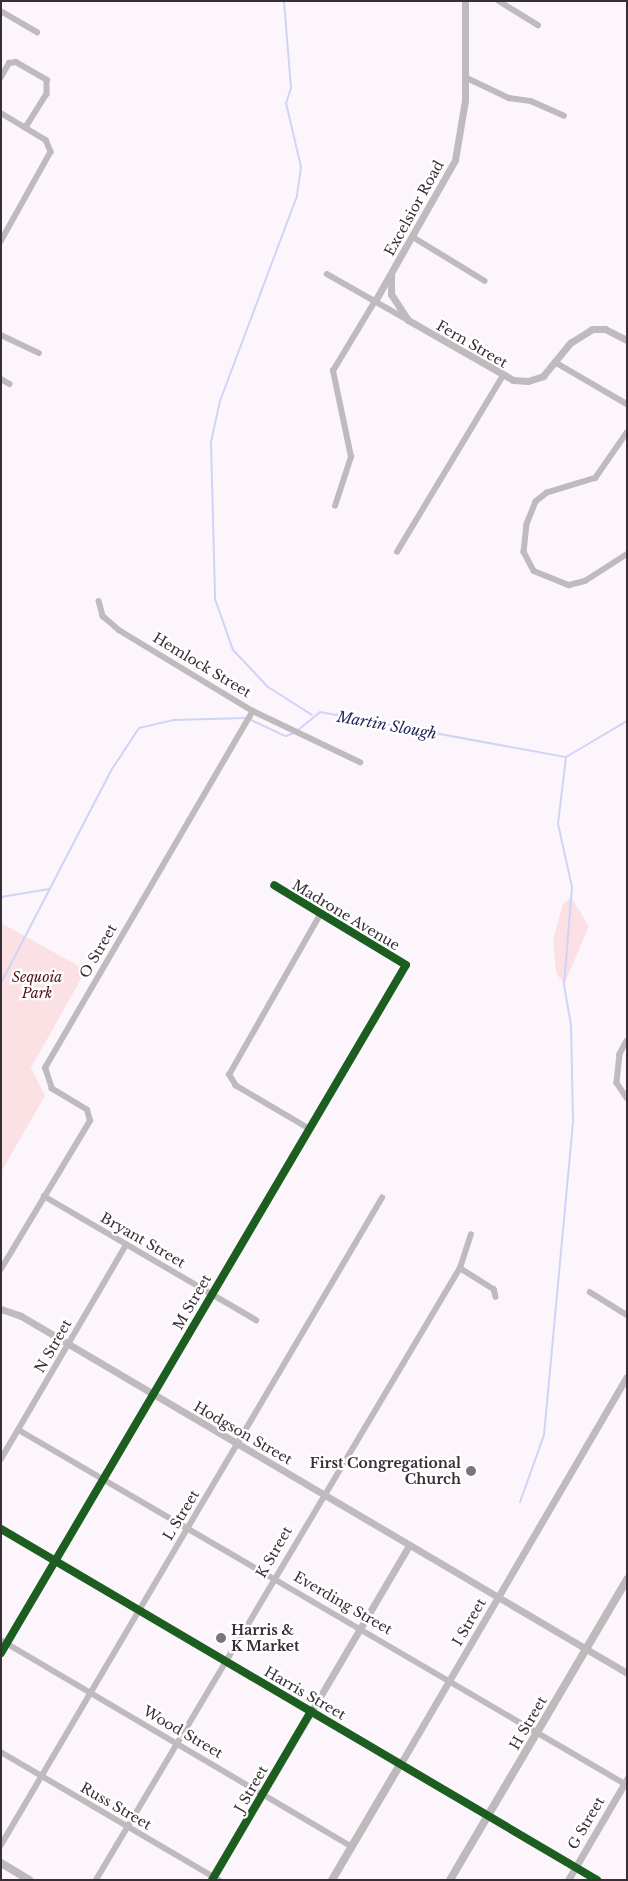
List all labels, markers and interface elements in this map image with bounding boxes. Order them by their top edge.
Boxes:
street label: Excelsior Road [381,157,447,259]
street label: Fern Street [433,317,511,371]
street label: Hemlock Street [150,629,254,701]
water label: Martin Slough [335,707,439,743]
street label: Madrone Avenue [289,876,403,954]
street label: O Street [76,921,120,981]
park label: Sequoia Park [12,969,62,1002]
street label: Bryant Street [98,1209,188,1271]
street label: M Street [169,1271,215,1333]
street label: N Street [31,1316,75,1376]
street label: Hodgson Street [191,1398,295,1468]
place label: First Congregational Church [310,1455,461,1488]
marker: First Congregational Church [465,1465,477,1477]
street label: L Street [159,1487,203,1543]
street label: K Street [252,1523,296,1581]
street label: Everding Street [291,1568,395,1638]
street label: I Street [449,1595,489,1649]
place label: Harris & K Market [231,1622,300,1654]
marker: Harris & K Market [215,1632,227,1644]
street label: Harris Street [261,1663,349,1723]
street label: H Street [506,1693,550,1753]
street label: Wood Street [140,1702,226,1762]
street label: J Street [231,1762,271,1816]
street label: Russ Street [77,1779,155,1833]
street label: G Street [564,1794,608,1852]

